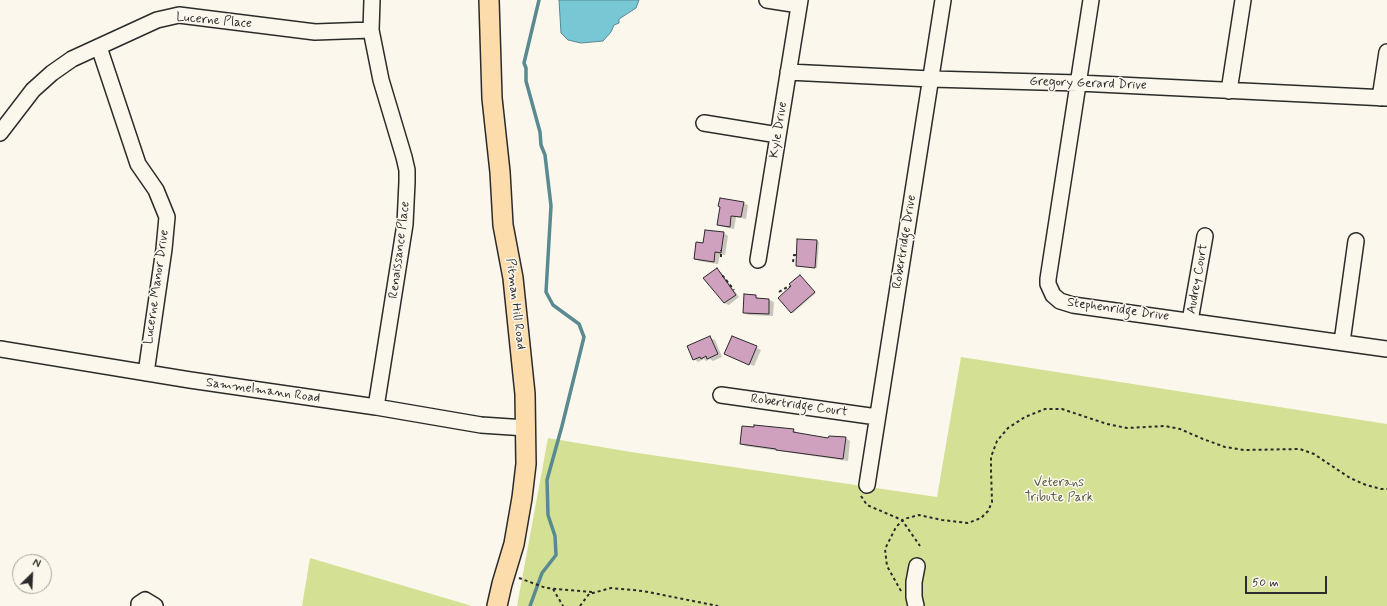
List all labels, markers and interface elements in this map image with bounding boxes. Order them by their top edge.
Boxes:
street label: Lucerne Place [176,10,252,32]
street label: Gregory Gerard Drive [1029,74,1147,94]
street label: Kyle Drive [767,101,791,159]
street label: Robertridge Drive [890,194,920,290]
street label: Renaissance Place [386,200,414,300]
street label: Lucerne Manor Drive [141,229,173,345]
street label: Audrey Court [1184,243,1212,315]
street label: Pitman Hill Road [502,257,528,351]
street label: Stephenridge Drive [1066,295,1170,325]
street label: Sammelmann Road [205,375,321,407]
street label: Robertridge Court [750,391,848,421]
park label: Veterans Tribute Park [1025,475,1093,506]
north arrow [12,554,52,594]
text: N [30,556,43,572]
scale bar [1247,568,1329,594]
text: 50 m [1252,575,1279,591]

